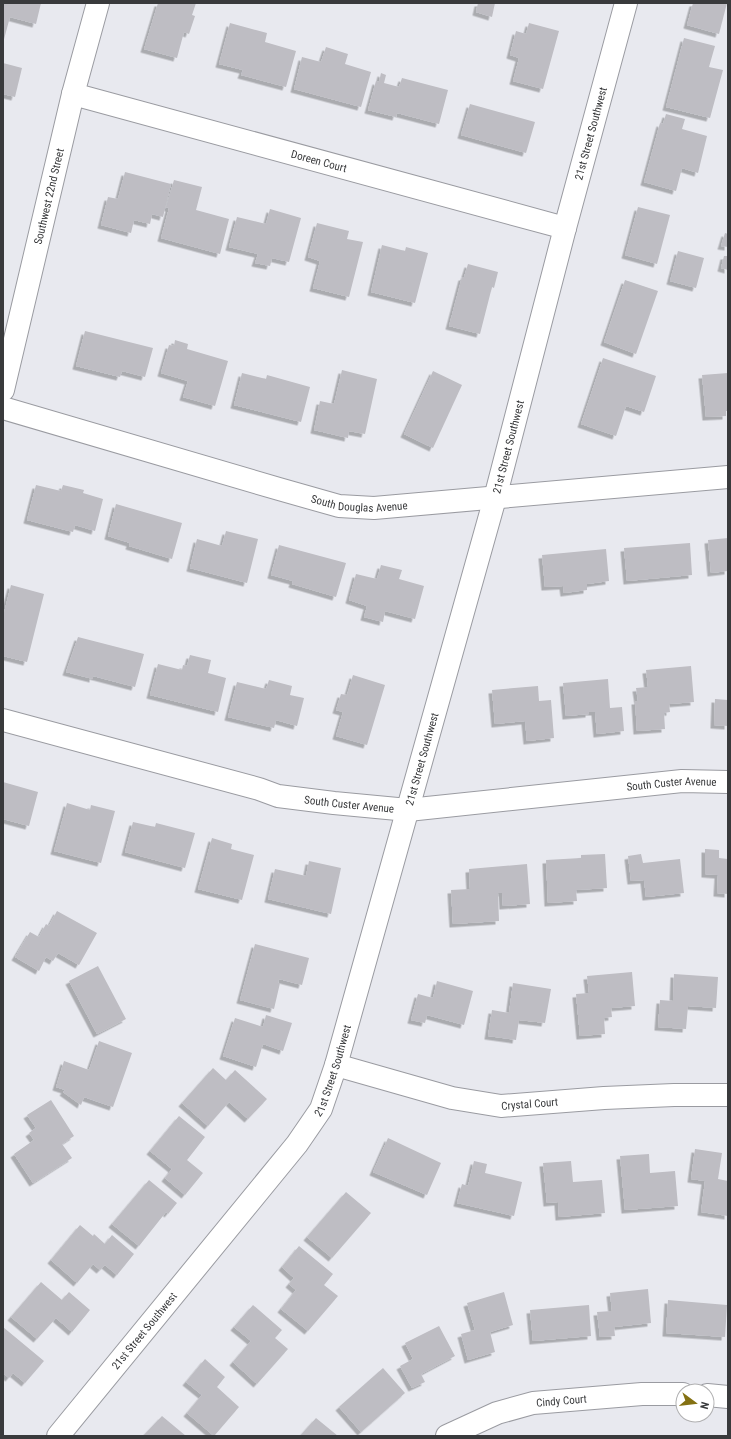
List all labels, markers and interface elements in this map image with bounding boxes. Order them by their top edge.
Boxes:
street label: 21st Street Southwest [572,86,610,182]
street label: Southwest 22nd Street [32,147,67,246]
street label: Doreen Court [290,148,348,175]
street label: 21st Street Southwest [490,399,527,495]
street label: South Douglas Avenue [310,492,408,515]
street label: 21st Street Southwest [403,711,441,807]
street label: South Custer Avenue [626,775,717,794]
street label: South Custer Avenue [303,793,395,816]
street label: 21st Street Southwest [312,1023,354,1119]
street label: Crystal Court [501,1096,559,1113]
street label: 21st Street Southwest [109,1290,180,1372]
north arrow [675,1383,715,1423]
street label: Cindy Court [536,1393,587,1410]
text: N [697,1401,711,1411]

